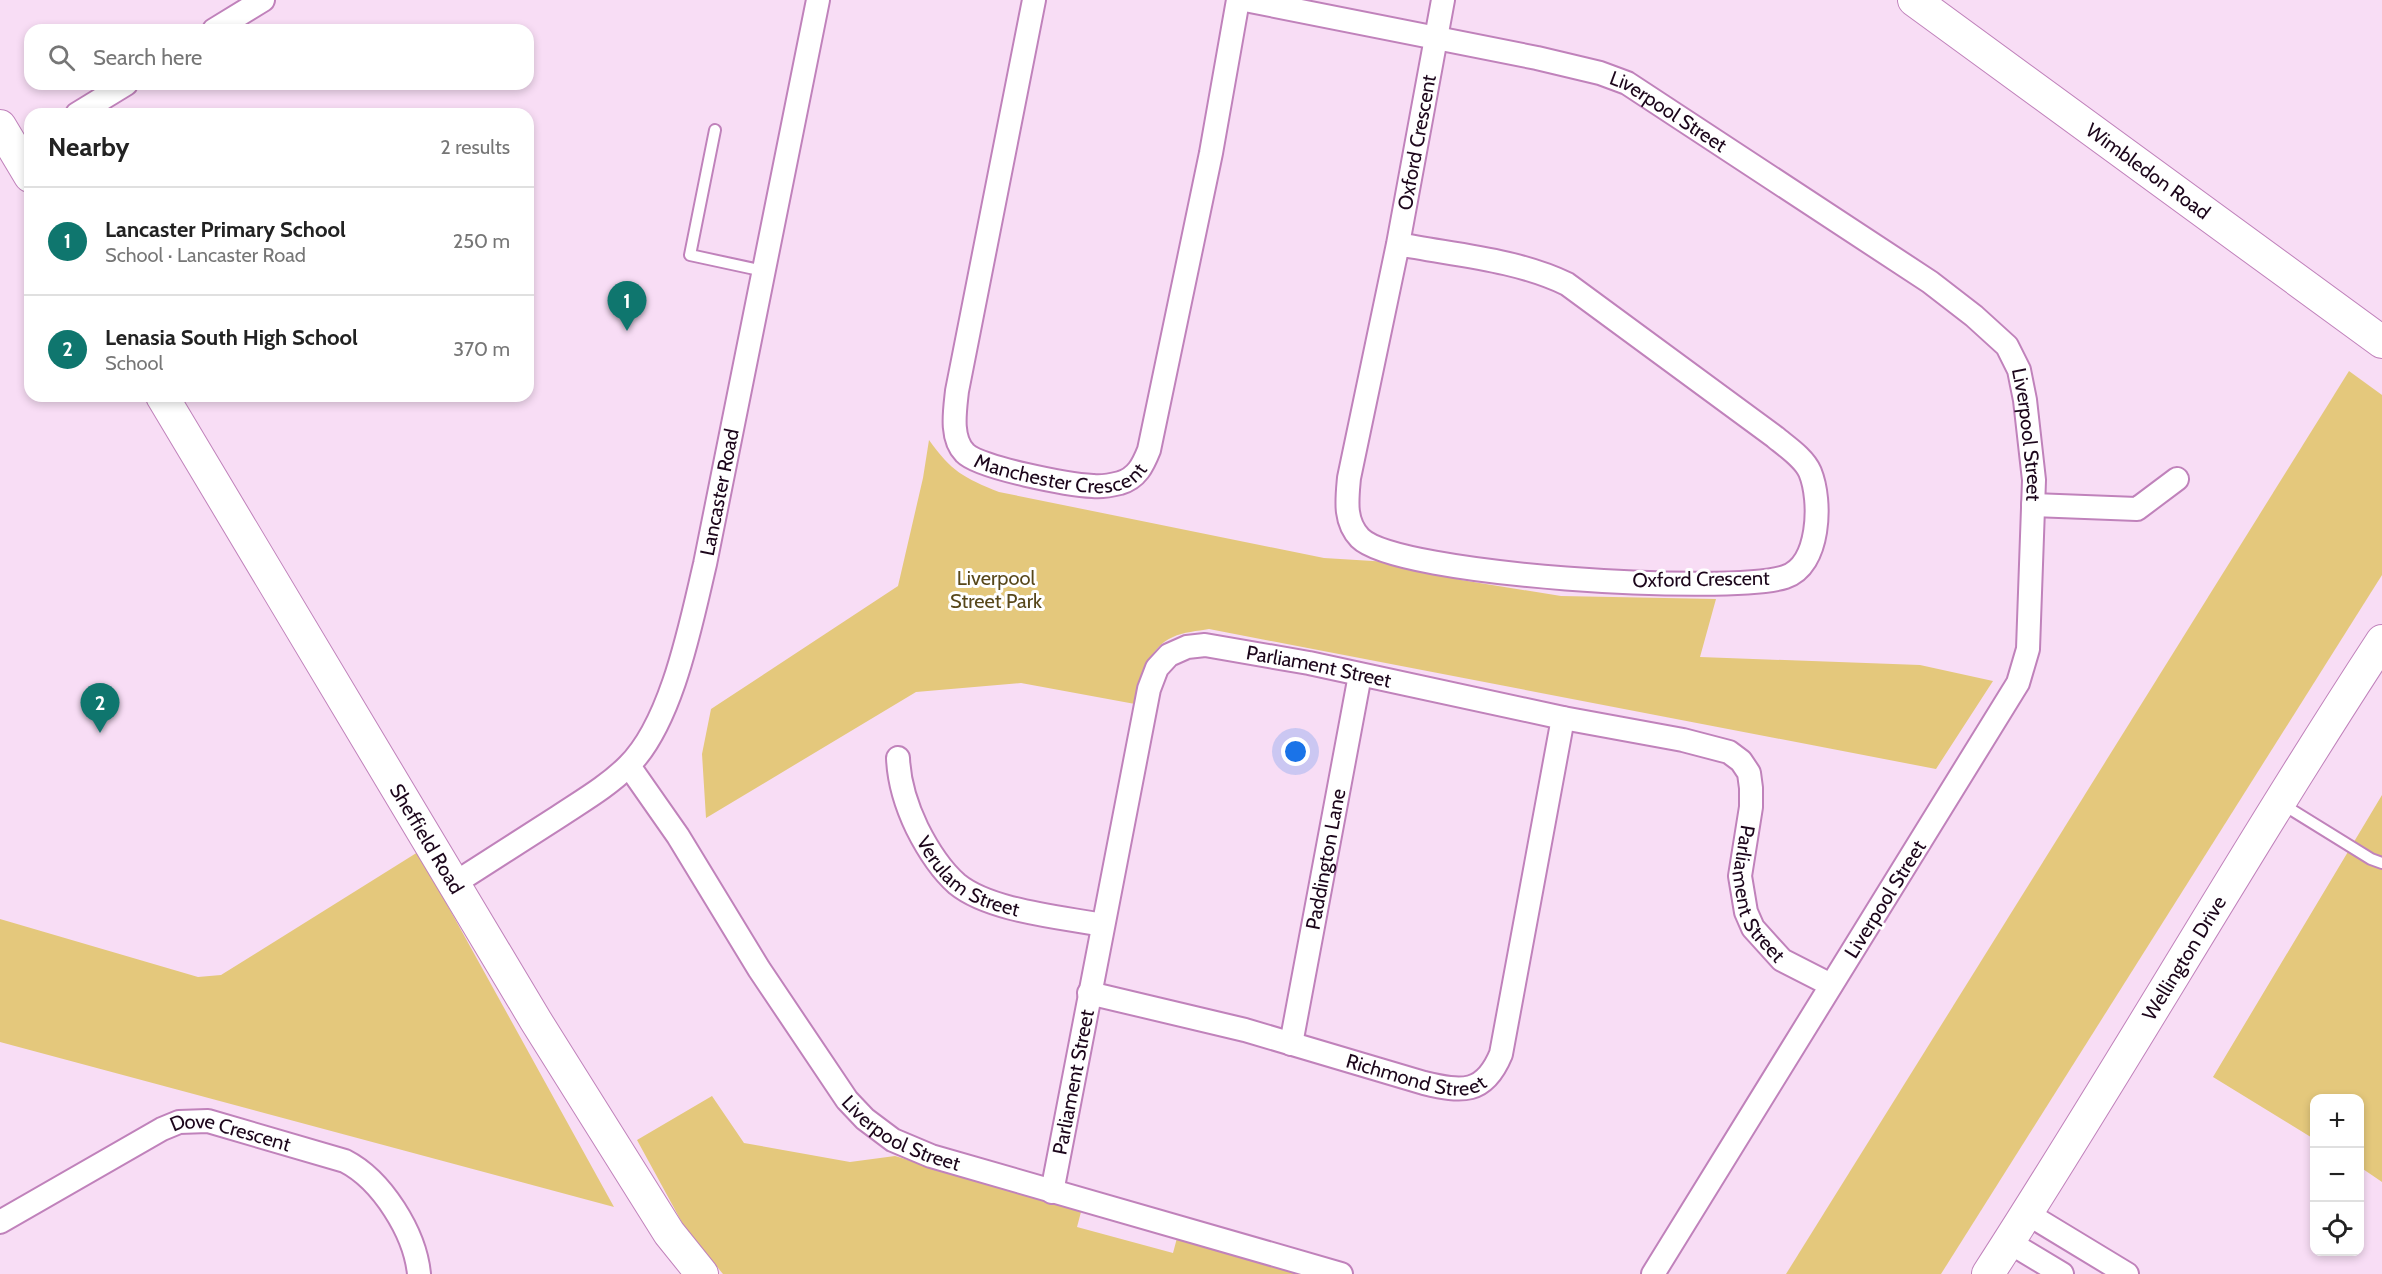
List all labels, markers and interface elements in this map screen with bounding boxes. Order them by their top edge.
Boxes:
search box [24,24,534,90]
icon: search [45,41,78,74]
text: Search here [93,44,202,71]
street label: Liverpool Street [1606,66,1732,157]
street label: Oxford Crescent [1392,72,1441,212]
street label: Wimbledon Road [2081,118,2215,224]
text: Nearby [48,131,129,163]
text: 2 results [440,135,510,159]
text: Lancaster Primary School [105,216,346,243]
text: 1 [64,229,71,253]
text: 250 m [453,229,510,253]
text: School · Lancaster Road [105,243,306,267]
pin: 1 [608,282,646,331]
text: Lenasia South High School [105,324,358,351]
text: 2 [62,337,73,361]
text: 370 m [453,337,510,361]
text: School [105,351,163,375]
street label: Liverpool Street [2007,366,2046,502]
street label: Lancaster Road [695,427,744,558]
street label: Manchester Crescent [968,442,1146,470]
text: Manchester Crescent [971,449,1152,498]
park label: Liverpool Street Park [950,566,1042,613]
street label: Oxford Crescent [1632,566,1770,592]
street label: Parliament Street [1244,640,1394,693]
pin: 2 [80,684,120,733]
your location [1281,737,1310,766]
street label: Sheffield Road [385,779,469,898]
street label: Paddington Lane [1301,787,1350,932]
street label: Parliament Street [1727,823,1790,967]
street label: Verulam Street [912,832,1022,922]
street label: Liverpool Street [1839,836,1931,962]
street label: Wellington Drive [2137,891,2231,1025]
street label: Parliament Street [1047,1007,1099,1157]
street label: Richmond Street [1343,1049,1491,1101]
street label: Liverpool Street [837,1090,963,1176]
map controls [2310,1094,2364,1256]
button: + [2310,1094,2364,1148]
street label: Dove Crescent [166,1109,294,1157]
button: − [2310,1148,2364,1202]
button: locate [2310,1202,2364,1256]

